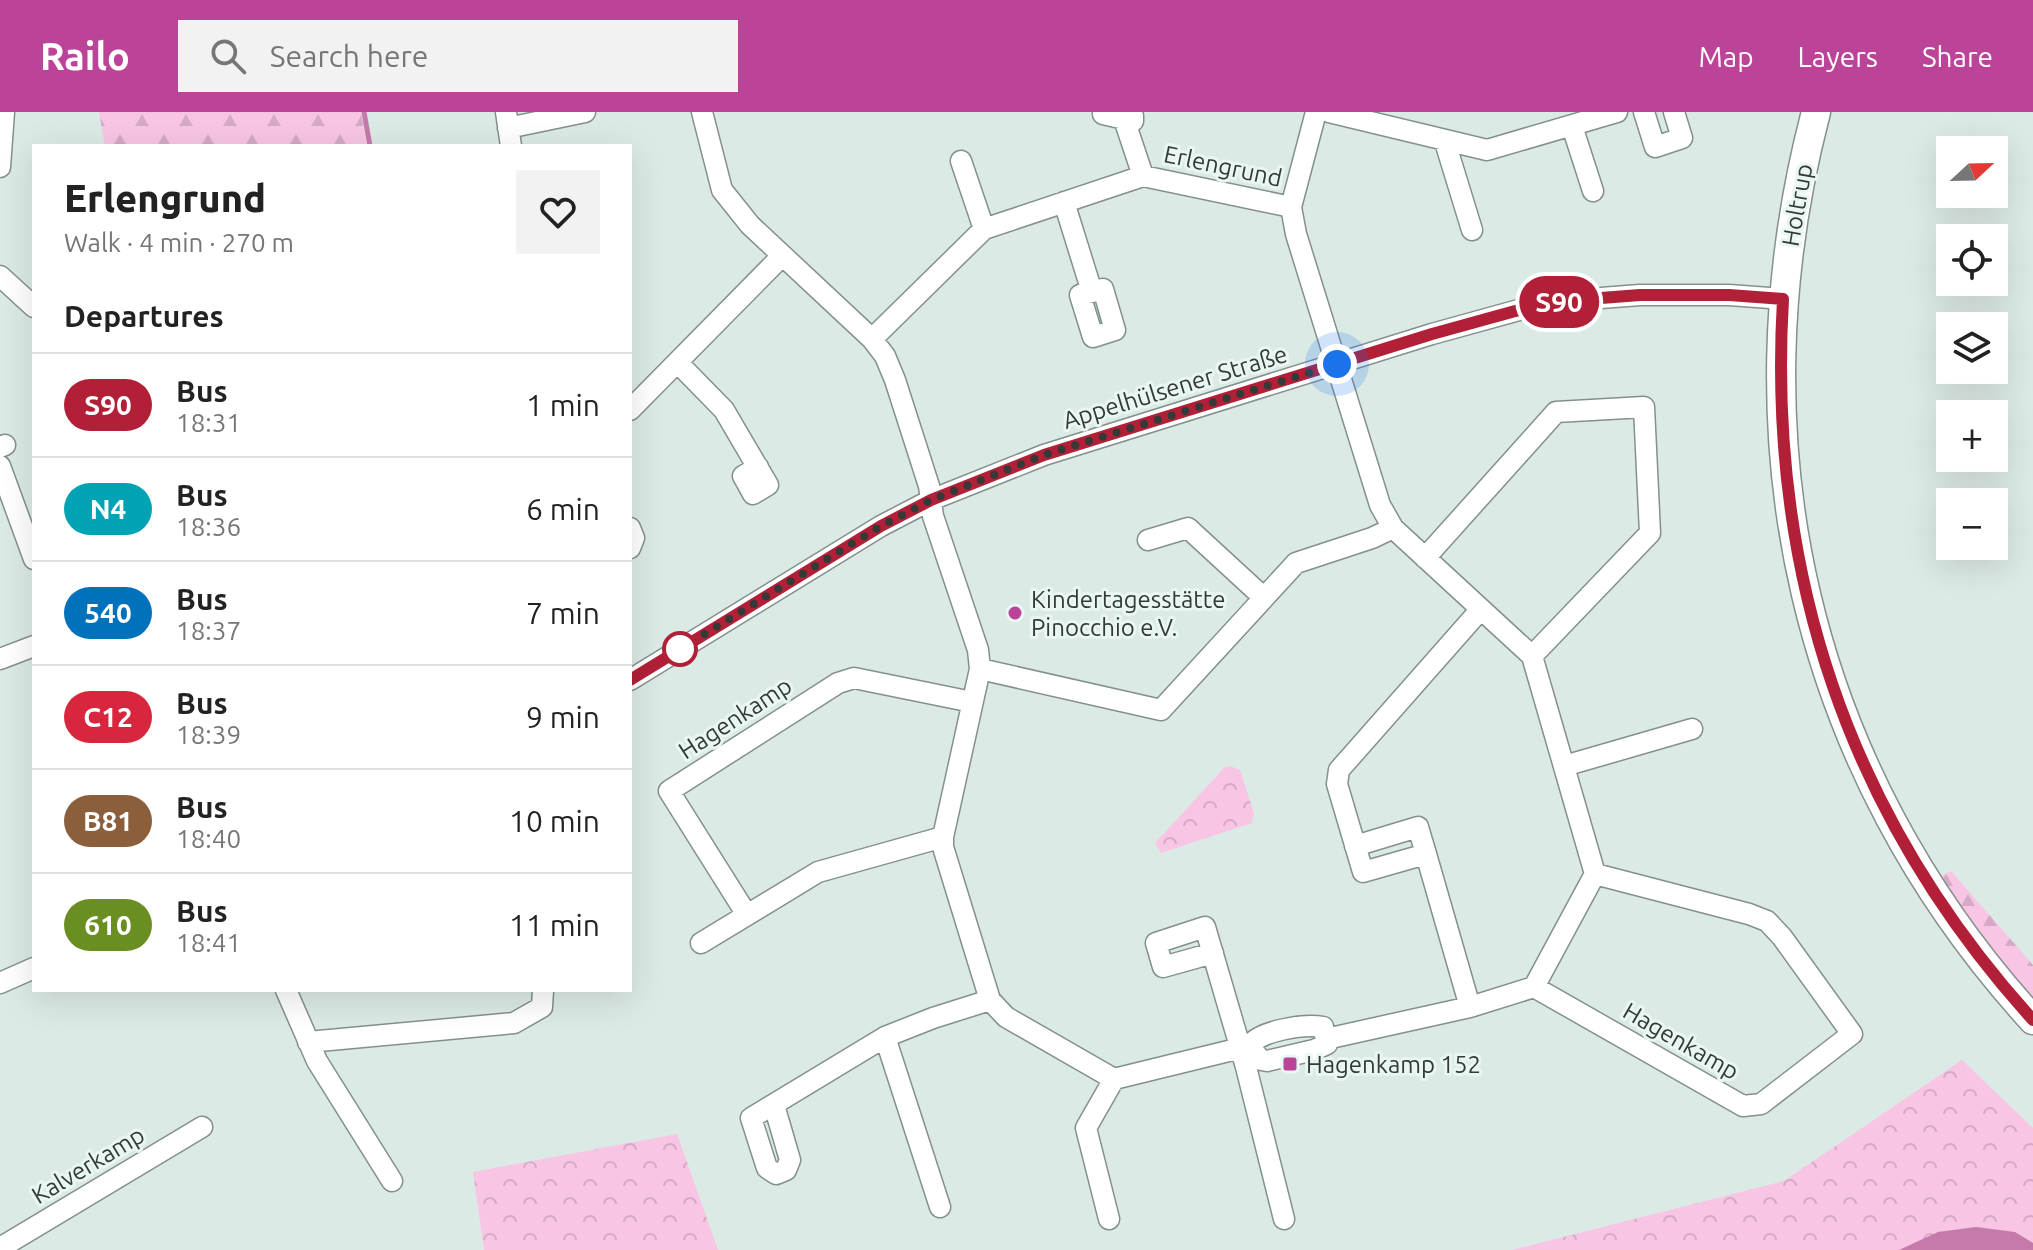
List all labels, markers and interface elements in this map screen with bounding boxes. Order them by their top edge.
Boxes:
search box [178,20,738,92]
icon: search [206,34,250,78]
text: Railo [40,35,130,77]
text: Search here [270,39,428,73]
text: Map [1698,41,1754,72]
text: Layers [1798,41,1878,72]
text: Share [1922,41,1993,72]
north arrow [1936,136,2008,208]
map controls [1936,136,2008,560]
street label: Erlengrund [1161,140,1285,192]
street label: Holtrup [1776,162,1818,248]
button: heart [516,170,600,254]
text: Erlengrund [64,177,266,219]
button: locate [1936,224,2008,296]
text: Walk · 4 min · 270 m [64,228,294,257]
line badge: S90 [1513,276,1605,328]
text: S90 [1535,286,1583,317]
text: Departures [64,299,224,333]
button: layers [1936,312,2008,384]
street label: Appelhülsener Straße [1060,340,1290,434]
your location [1317,344,1357,384]
text: Bus [176,374,228,408]
text: 1 min [526,388,600,422]
text: S90 [84,389,132,420]
button: + [1936,400,2008,472]
text: 18:31 [176,408,241,437]
text: Bus [176,478,228,512]
button: − [1936,488,2008,560]
text: 6 min [526,492,600,526]
text: N4 [90,493,126,524]
text: 18:36 [176,512,241,541]
text: Bus [176,582,228,616]
place label: Kindertagesstätte Pinocchio e.V. [1031,586,1225,641]
text: 7 min [526,596,600,630]
text: 540 [84,597,132,628]
marker: Kindertagesstätte Pinocchio e.V. [1006,604,1024,622]
text: 18:37 [176,616,241,645]
unlabelled marker [663,632,697,666]
street label: Hagenkamp [674,672,796,764]
text: Bus [176,686,228,720]
text: 9 min [526,700,600,734]
text: C12 [83,701,133,732]
text: 18:39 [176,720,241,749]
text: Bus [176,790,228,824]
text: 10 min [509,804,600,838]
text: B81 [83,805,133,836]
text: 18:40 [176,824,241,853]
text: Bus [176,894,228,928]
text: 11 min [509,908,600,942]
text: 610 [84,909,132,940]
text: 18:41 [176,928,241,957]
street label: Hagenkamp [1618,997,1744,1085]
place label: Hagenkamp 152 [1306,1051,1481,1078]
marker: Hagenkamp 152 [1281,1055,1299,1073]
street label: Kalverkamp [27,1121,149,1209]

